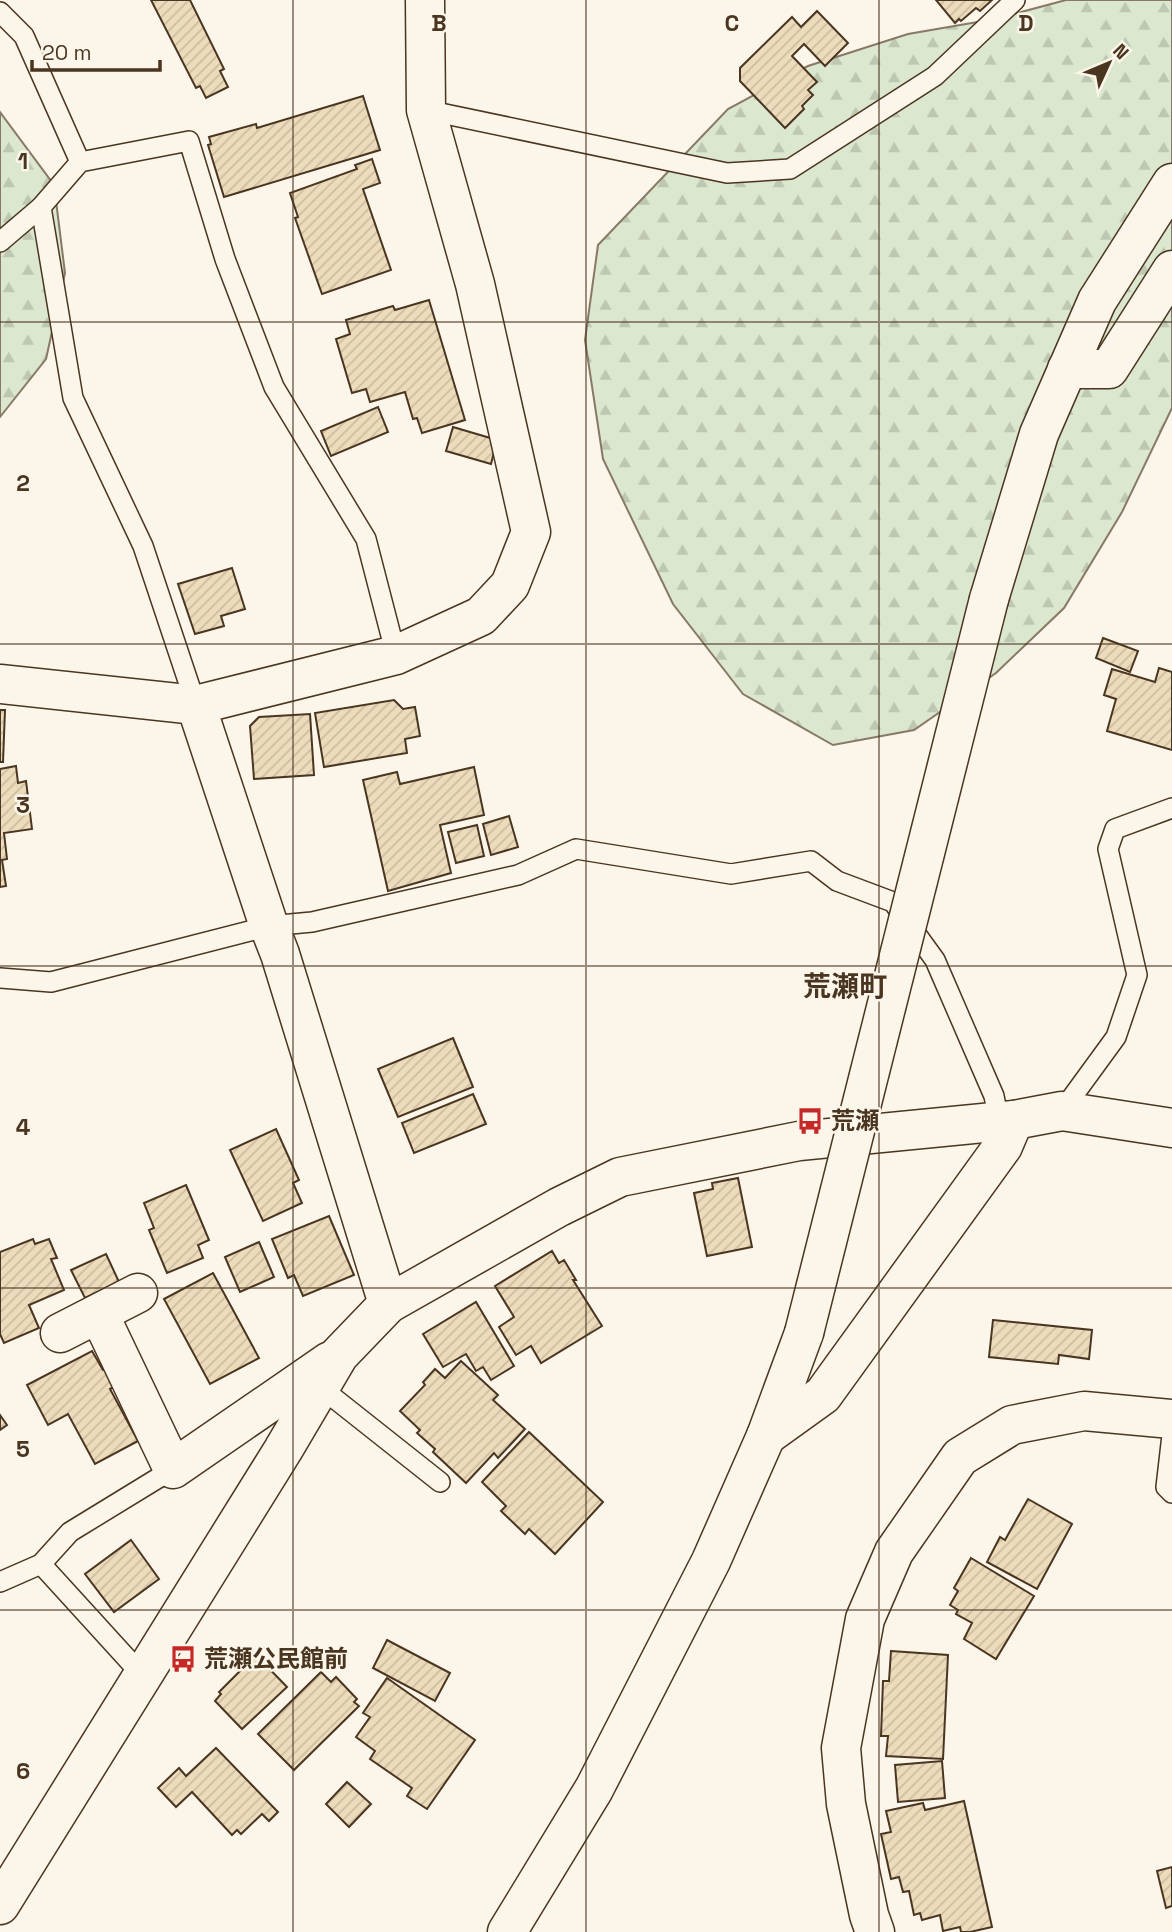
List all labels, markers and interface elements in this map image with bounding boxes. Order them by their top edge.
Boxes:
text: B [431,8,447,38]
text: C [725,8,739,38]
text: D [1018,8,1034,38]
scale bar [32,28,159,72]
north arrow [1074,28,1144,98]
text: N [1107,38,1134,65]
text: 20 m [42,39,92,66]
text: 1 [18,146,28,176]
text: 2 [16,468,30,498]
text: 3 [16,790,30,820]
district label: 荒瀬町 [803,968,887,1004]
place label: 荒瀬 [831,1105,879,1136]
bus stop icon: 荒瀬 [795,1106,825,1136]
text: 4 [16,1112,31,1142]
text: 5 [16,1434,30,1464]
place label: 荒瀬公民館前 [204,1643,348,1674]
bus stop icon: 荒瀬公民館前 [168,1644,198,1674]
text: 6 [16,1756,30,1786]

